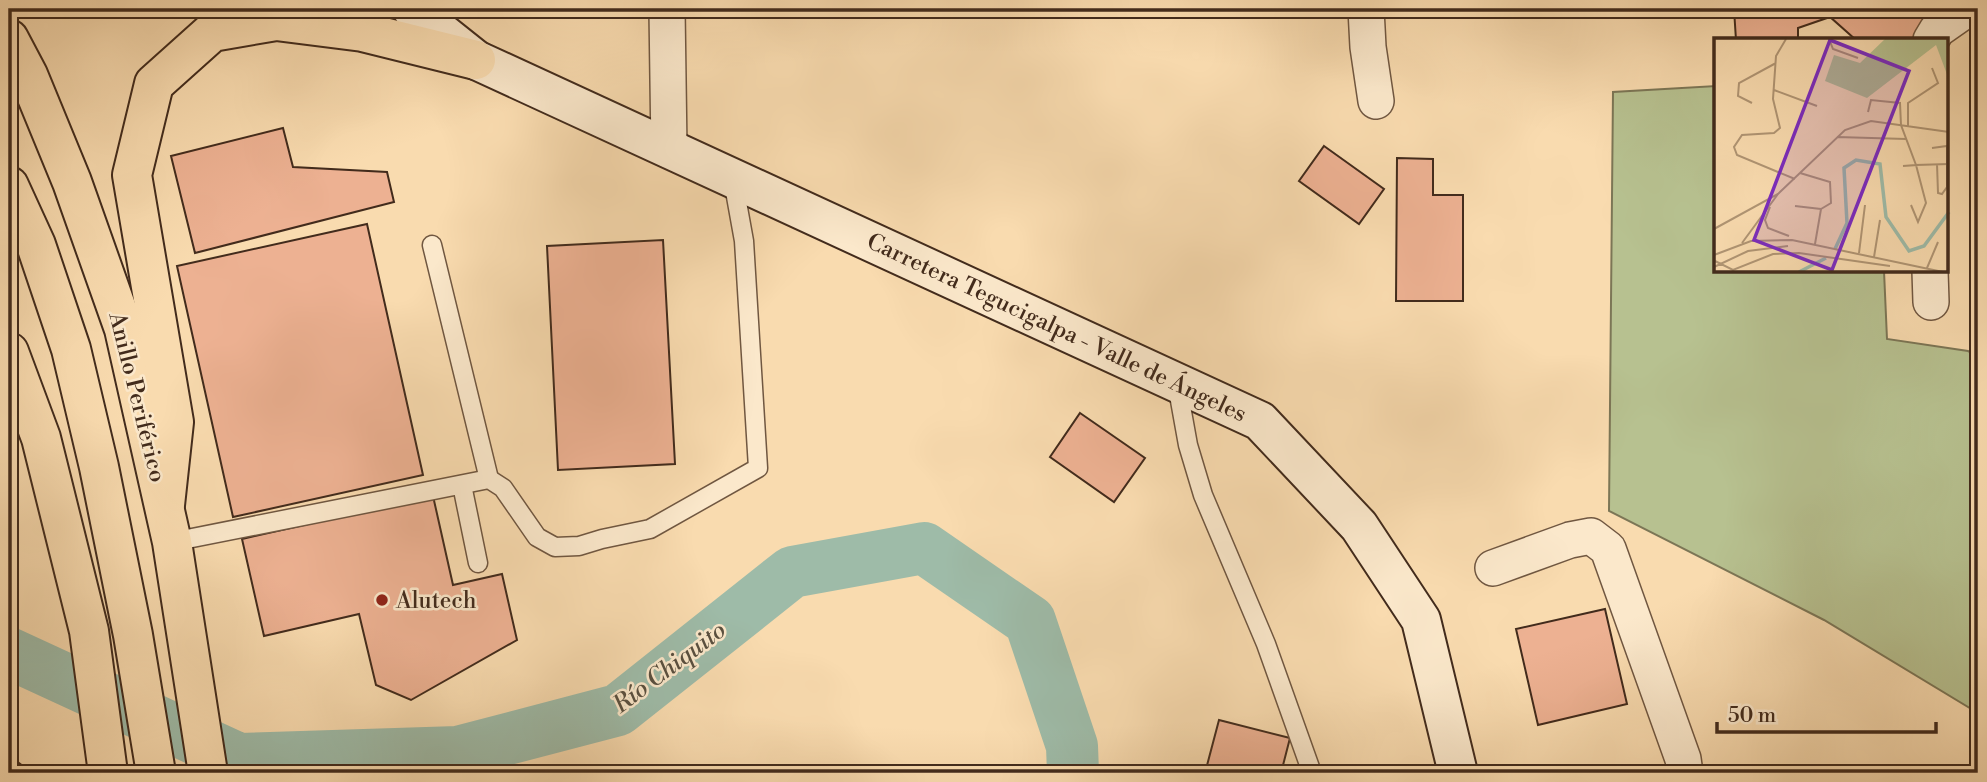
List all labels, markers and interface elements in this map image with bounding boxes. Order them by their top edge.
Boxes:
inset map [1714,38,1948,273]
street label: Carretera Tegucigalpa - Valle de Ángeles [862,226,1252,428]
street label: Anillo Periférico [102,308,172,485]
place label: Alutech [395,587,477,615]
marker: Alutech [374,592,390,608]
water label: Río Chiquito [606,616,732,721]
scale bar [1717,691,1936,735]
text: 50 m [1728,703,1776,729]

